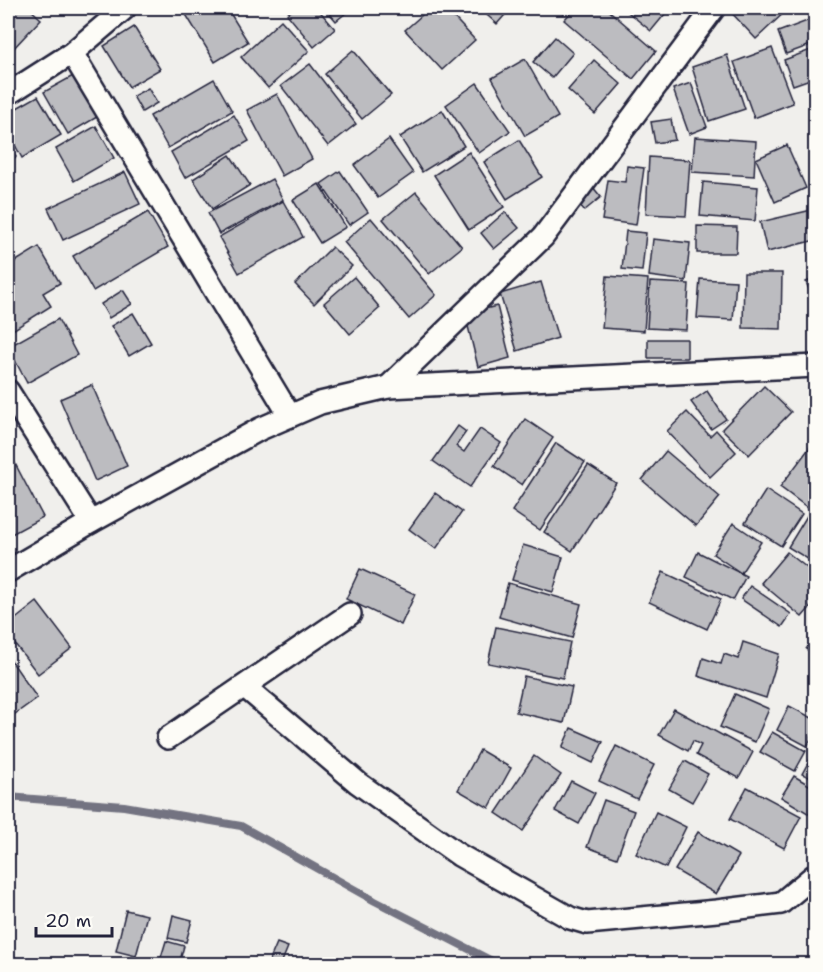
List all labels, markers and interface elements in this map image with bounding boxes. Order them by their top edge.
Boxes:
scale bar [36,900,112,938]
text: 20 m [45,909,91,933]

